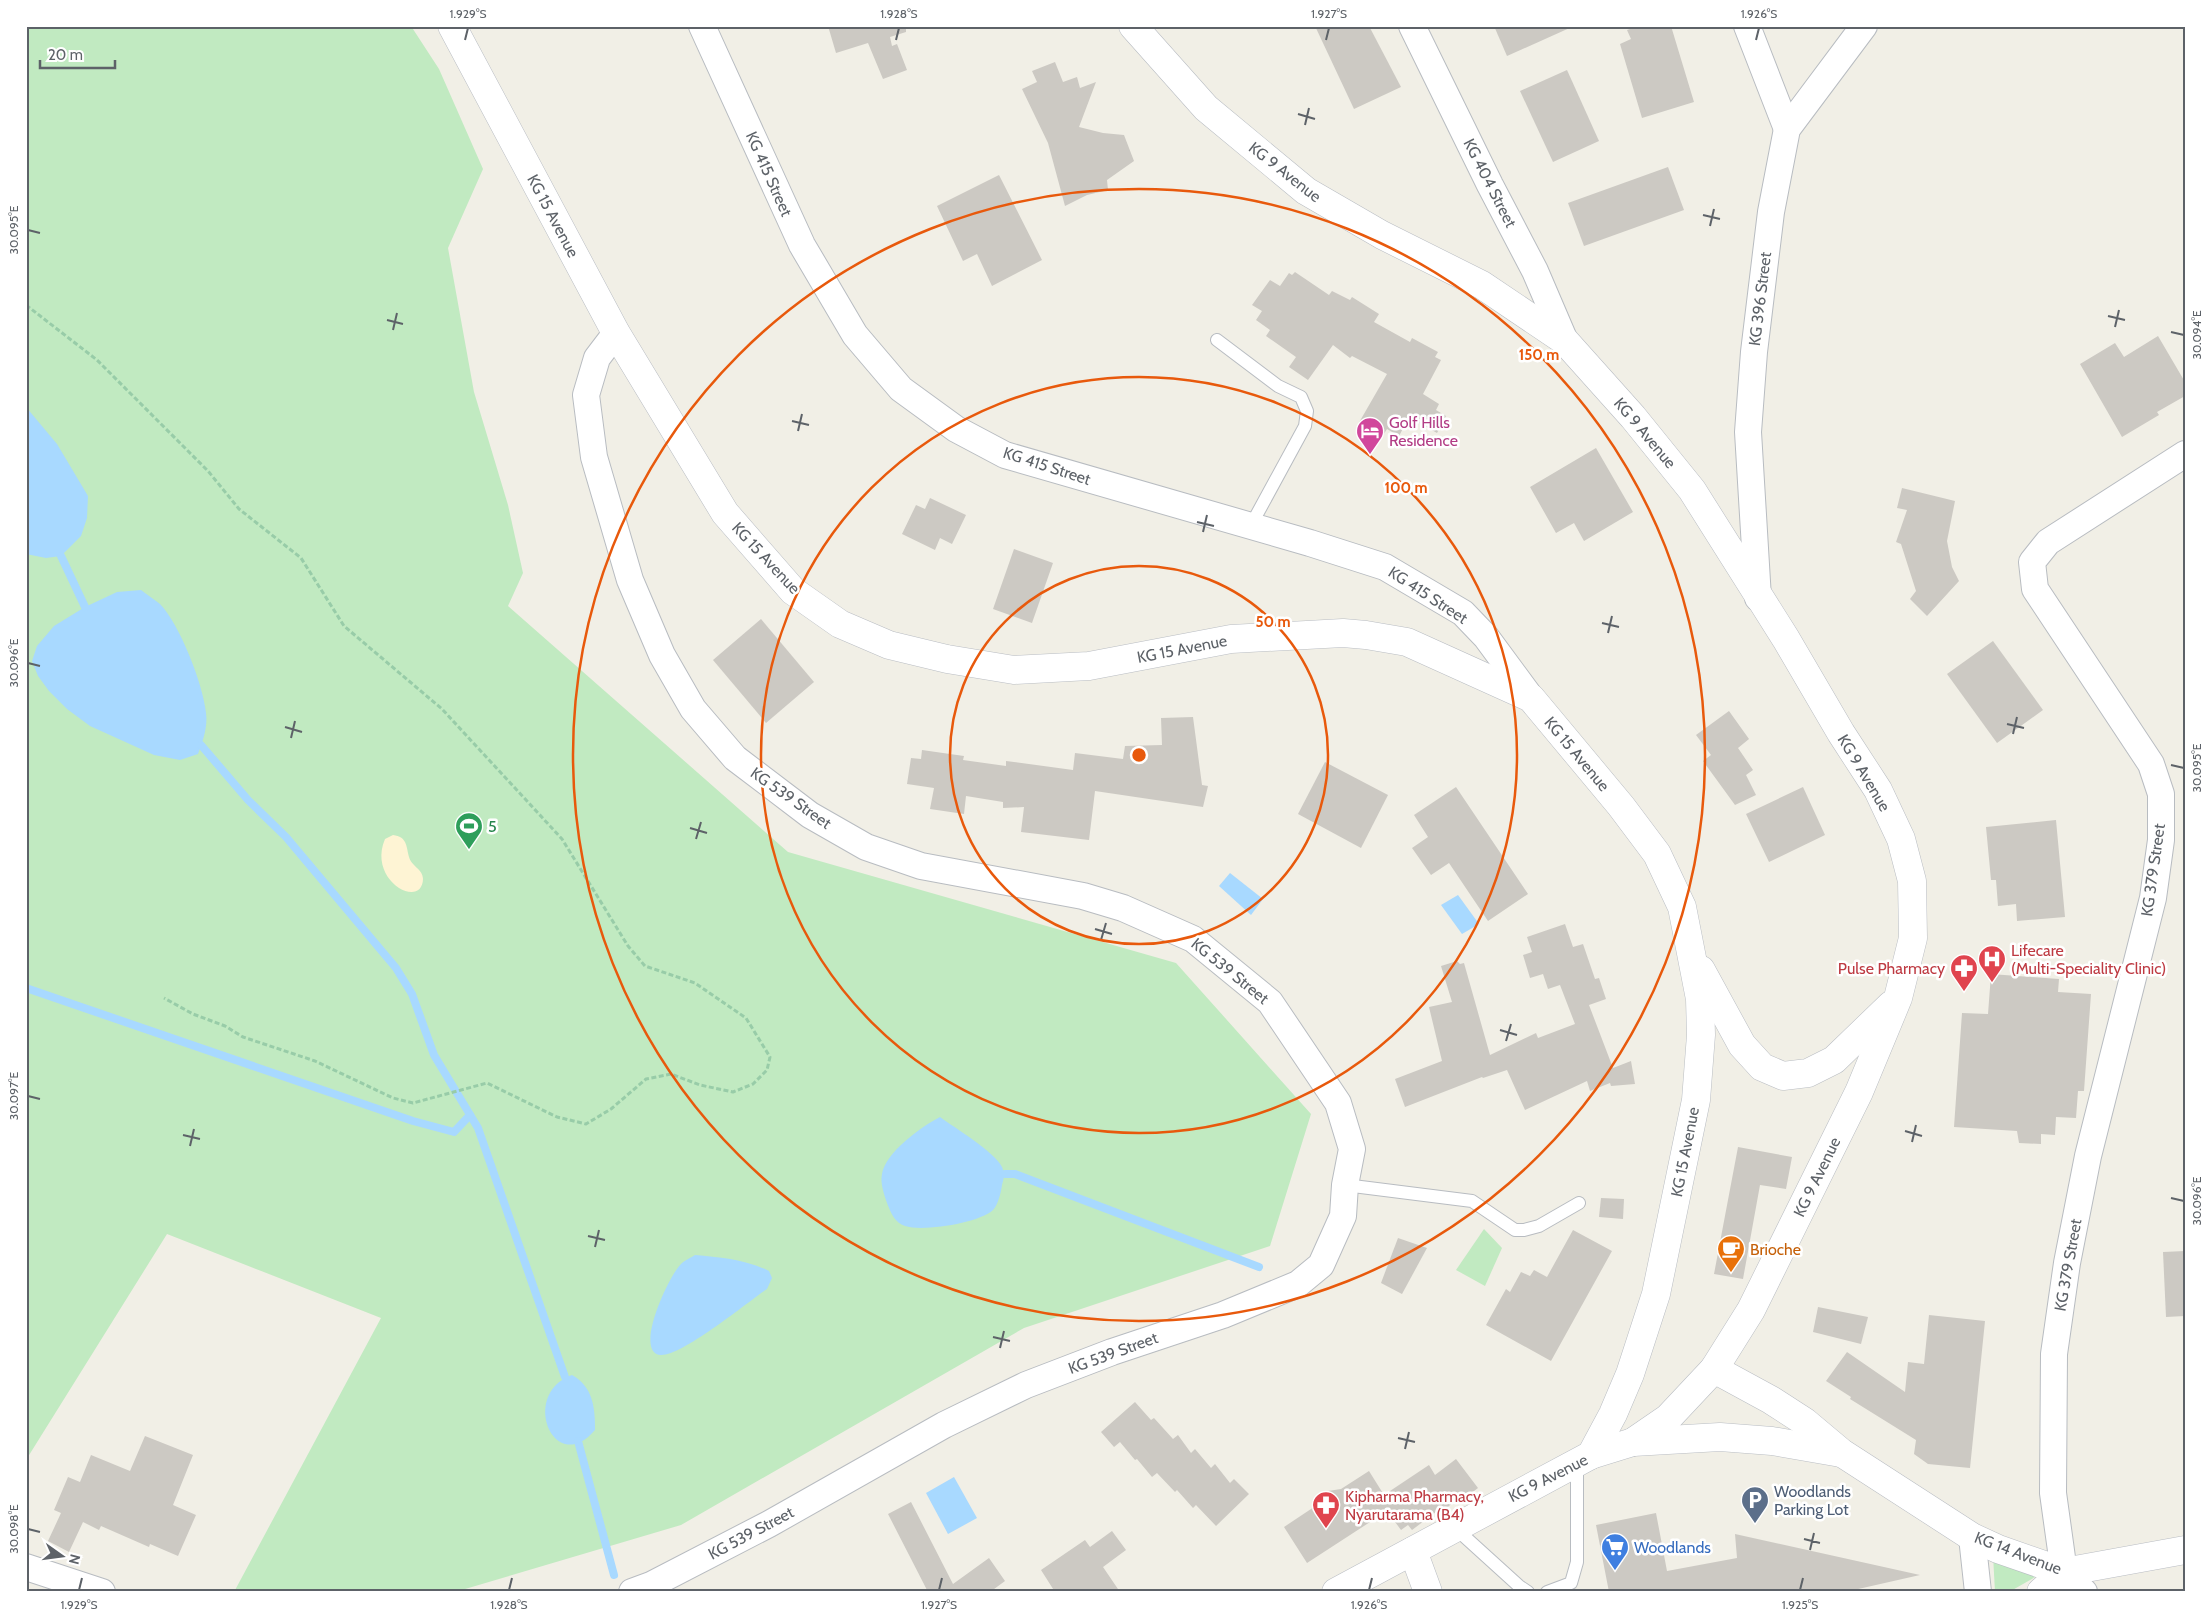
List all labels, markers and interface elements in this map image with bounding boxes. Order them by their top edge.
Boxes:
text: 1.929°S [450,6,486,21]
text: 1.928°S [880,6,918,21]
text: 1.927°S [1311,6,1347,21]
text: 1.926°S [1741,6,1777,21]
scale bar [40,38,115,70]
text: 20 m [48,46,83,64]
street label: KG 415 Street [742,129,796,220]
street label: KG 404 Street [1459,135,1521,231]
street label: KG 9 Avenue [1245,138,1325,206]
street label: KG 15 Avenue [523,171,583,261]
text: 30.095°E [6,205,21,254]
street label: KG 396 Street [1745,250,1775,347]
text: 30.094°E [2189,310,2204,360]
text: 150 m [1519,346,1559,364]
street label: KG 9 Avenue [1610,394,1680,472]
place label: Golf Hills Residence [1389,413,1458,450]
hotel icon: Golf Hills Residence [1355,416,1385,455]
street label: KG 415 Street [1001,443,1094,489]
text: 100 m [1384,479,1428,497]
street label: KG 15 Avenue [728,518,804,598]
street label: KG 415 Street [1385,562,1472,628]
text: 50 m [1255,613,1291,631]
street label: KG 15 Avenue [1135,631,1229,667]
text: 30.096°E [6,638,21,687]
street label: KG 15 Avenue [1540,713,1614,795]
street label: KG 9 Avenue [1834,731,1894,815]
text: 30.095°E [2189,743,2204,792]
centre of rings [1130,746,1148,764]
street label: KG 539 Street [747,763,835,833]
sports icon: 5 [454,811,484,850]
place label: 5 [488,817,497,836]
street label: KG 379 Street [2137,822,2169,918]
street label: KG 539 Street [1187,934,1273,1008]
place label: Lifecare (Multi-Speciality Clinic) [2011,941,2166,978]
hospital icon: Lifecare (Multi-Speciality Clinic) [1977,944,2007,983]
pharmacy icon: Pulse Pharmacy [1949,953,1979,992]
place label: Pulse Pharmacy [1838,959,1945,978]
text: 30.097°E [6,1071,21,1120]
street label: KG 15 Avenue [1667,1105,1703,1199]
street label: KG 9 Avenue [1790,1134,1844,1220]
text: 30.096°E [2189,1176,2204,1225]
street label: KG 379 Street [2051,1217,2086,1313]
cafe icon: Brioche [1716,1234,1746,1273]
place label: Brioche [1750,1240,1801,1259]
street label: KG 539 Street [1066,1328,1161,1378]
street label: KG 9 Avenue [1505,1450,1591,1506]
place label: Woodlands Parking Lot [1774,1482,1851,1519]
parking icon: Woodlands Parking Lot [1740,1485,1770,1524]
place label: Kipharma Pharmacy, Nyarutarama (B4) [1345,1487,1484,1524]
pharmacy icon: Kipharma Pharmacy, Nyarutarama (B4) [1311,1490,1341,1529]
street label: KG 539 Street [705,1502,798,1563]
text: 30.098°E [6,1504,21,1554]
street label: KG 14 Avenue [1972,1528,2064,1578]
north arrow [38,1530,88,1580]
supermarket icon: Woodlands [1600,1532,1630,1571]
place label: Woodlands [1634,1538,1711,1557]
text: N [65,1552,85,1566]
text: 1.929°S [61,1597,97,1612]
text: 1.928°S [490,1597,528,1612]
text: 1.927°S [921,1597,957,1612]
text: 1.926°S [1351,1597,1387,1612]
text: 1.925°S [1782,1597,1818,1612]

